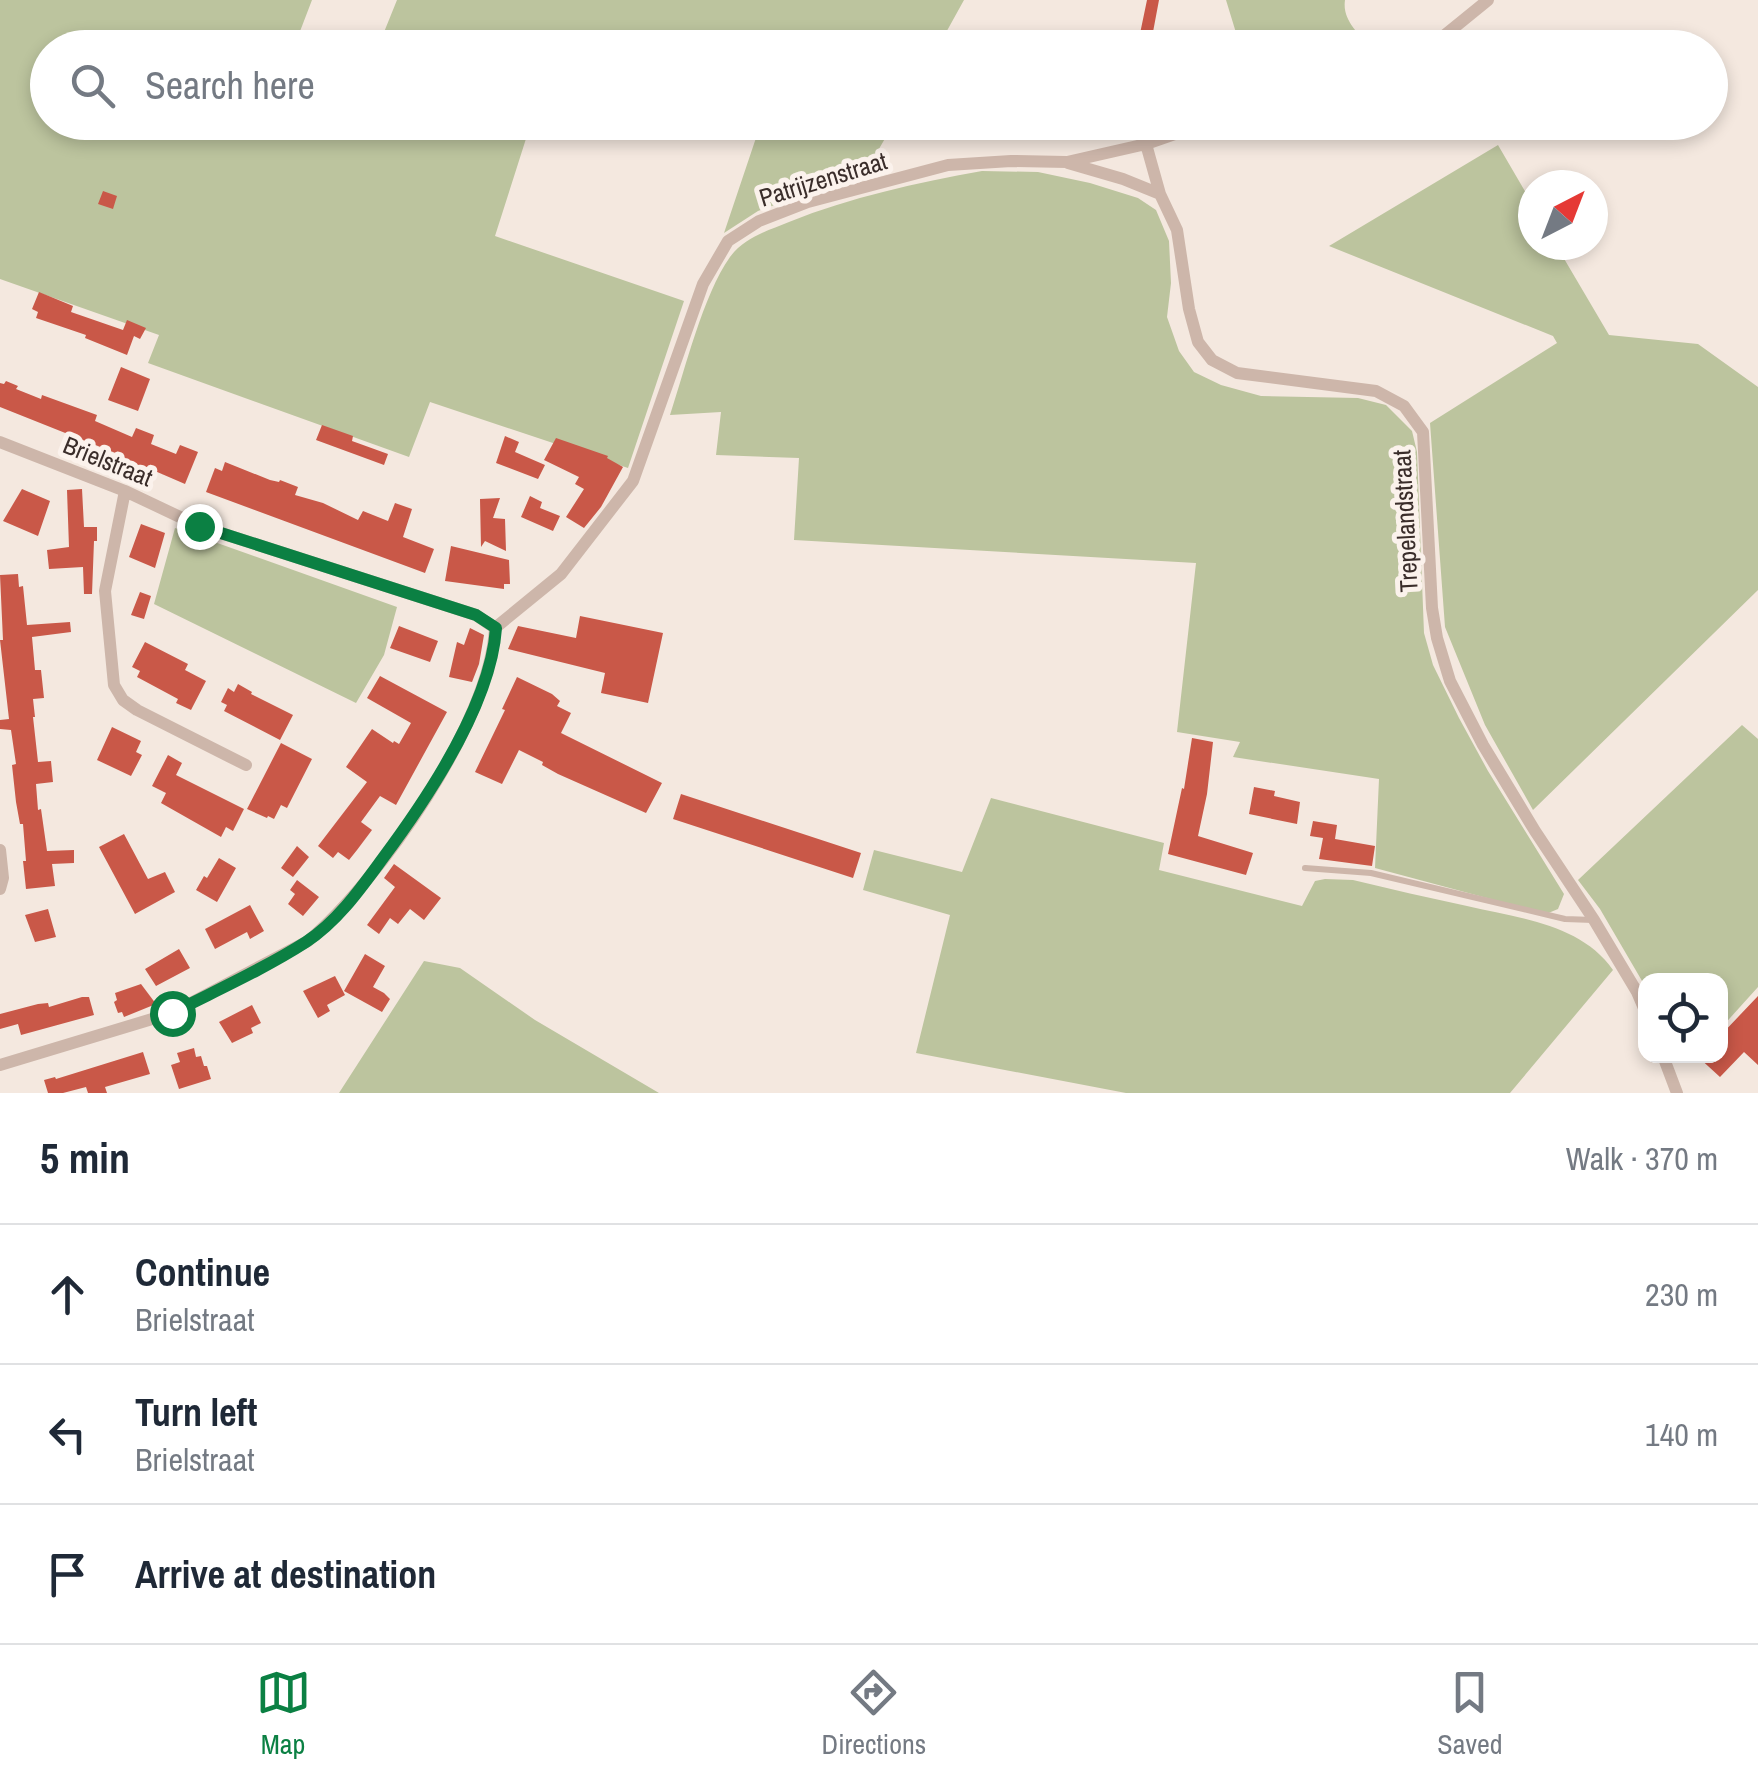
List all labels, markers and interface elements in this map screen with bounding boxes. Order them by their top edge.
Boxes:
search box [30,30,1728,140]
icon: search [65,58,120,113]
text: Search here [145,60,315,111]
street label: Patrijzenstraat [755,143,891,215]
north arrow [1518,170,1608,260]
street label: Brielstraat [58,428,158,494]
street label: Trepelandstraat [1384,448,1426,593]
route end [177,504,223,550]
map controls [1638,973,1728,1063]
button: locate [1638,973,1728,1063]
route start [150,991,196,1037]
text: 5 min [40,1130,130,1186]
text: Walk · 370 m [1566,1137,1718,1180]
text: Continue [135,1247,270,1298]
icon: ahead [40,1267,95,1322]
text: 230 m [1645,1273,1718,1316]
text: Brielstraat [135,1298,255,1341]
text: Turn left [135,1387,257,1438]
icon: left [40,1407,95,1462]
text: 140 m [1645,1413,1718,1456]
text: Brielstraat [135,1438,255,1481]
icon: arrive [40,1547,95,1602]
text: Arrive at destination [135,1549,436,1600]
tab: Map [256,1665,311,1763]
tab: Directions [822,1665,926,1763]
tab: Saved [1437,1665,1502,1763]

